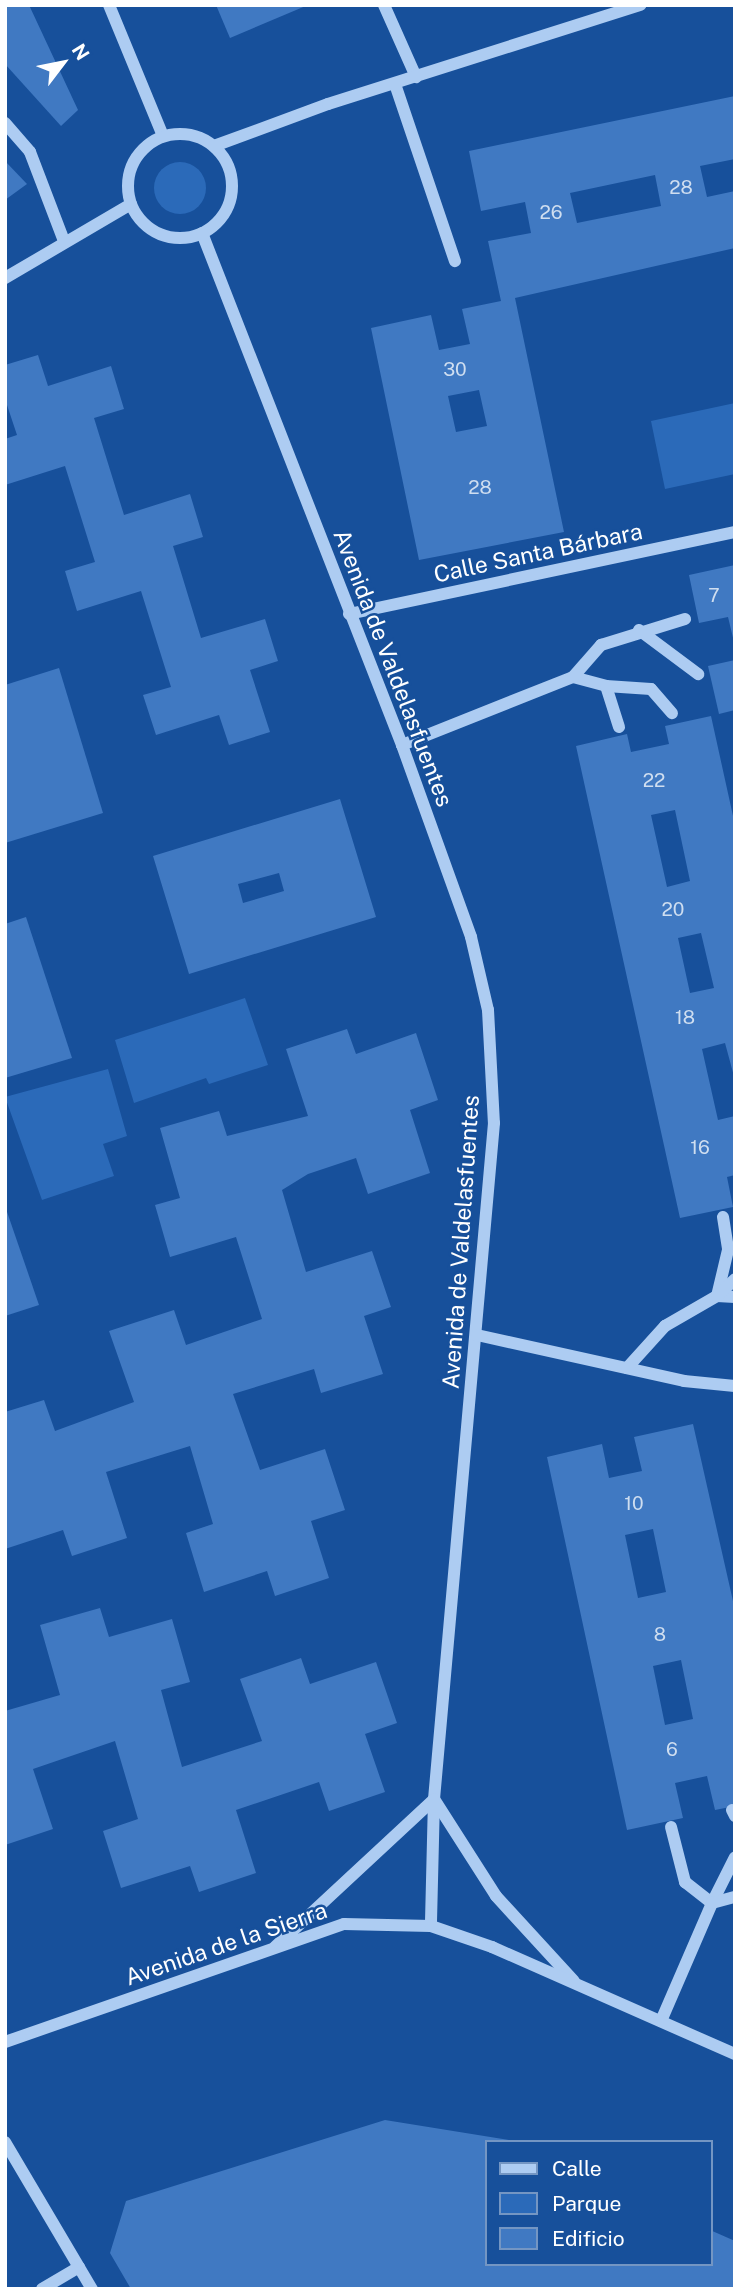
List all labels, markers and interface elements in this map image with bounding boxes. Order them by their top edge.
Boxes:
north arrow [28,28,98,98]
text: N [68,40,94,64]
house number: 28 [669,177,693,199]
house number: 26 [539,202,563,224]
house number: 30 [443,359,467,381]
house number: 28 [468,477,492,499]
street label: Calle Santa Bárbara [431,517,645,589]
street label: Avenida de Valdelasfuentes [327,525,459,811]
house number: 7 [708,585,720,607]
house number: 22 [643,770,665,792]
house number: 20 [662,899,684,921]
house number: 18 [675,1007,695,1029]
street label: Avenida de Valdelasfuentes [437,1094,485,1390]
house number: 16 [690,1137,710,1159]
house number: 10 [624,1493,644,1515]
house number: 8 [654,1624,666,1646]
house number: 6 [666,1739,678,1761]
street label: Avenida de la Sierra [121,1896,331,1992]
legend [484,2140,712,2266]
text: Calle [552,2156,602,2181]
text: Parque [552,2191,621,2216]
text: Edificio [552,2226,625,2251]

